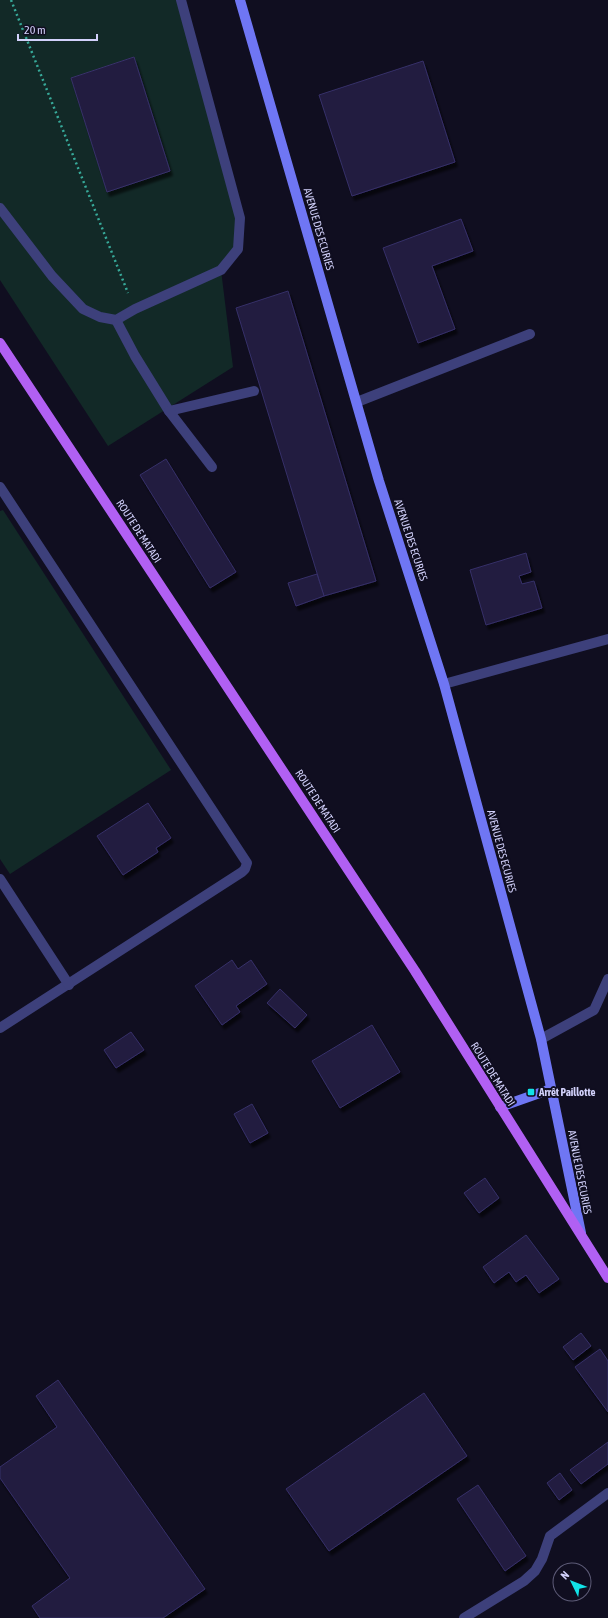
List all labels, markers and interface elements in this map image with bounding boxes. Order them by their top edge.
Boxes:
scale bar [18,16,97,42]
text: 20 m [24,23,46,37]
street label: AVENUE DES ECURIES [301,186,337,272]
street label: ROUTE DE MATADI [114,497,164,565]
street label: AVENUE DES ECURIES [392,498,430,583]
street label: ROUTE DE MATADI [293,767,343,835]
street label: AVENUE DES ECURIES [485,808,519,894]
street label: ROUTE DE MATADI [469,1040,517,1108]
place label: Arrêt Paillotte [538,1086,595,1098]
marker: Arrêt Paillotte [526,1087,536,1097]
street label: AVENUE DES ECURIES [566,1129,594,1215]
north arrow [552,1562,592,1602]
text: N [558,1569,571,1582]

